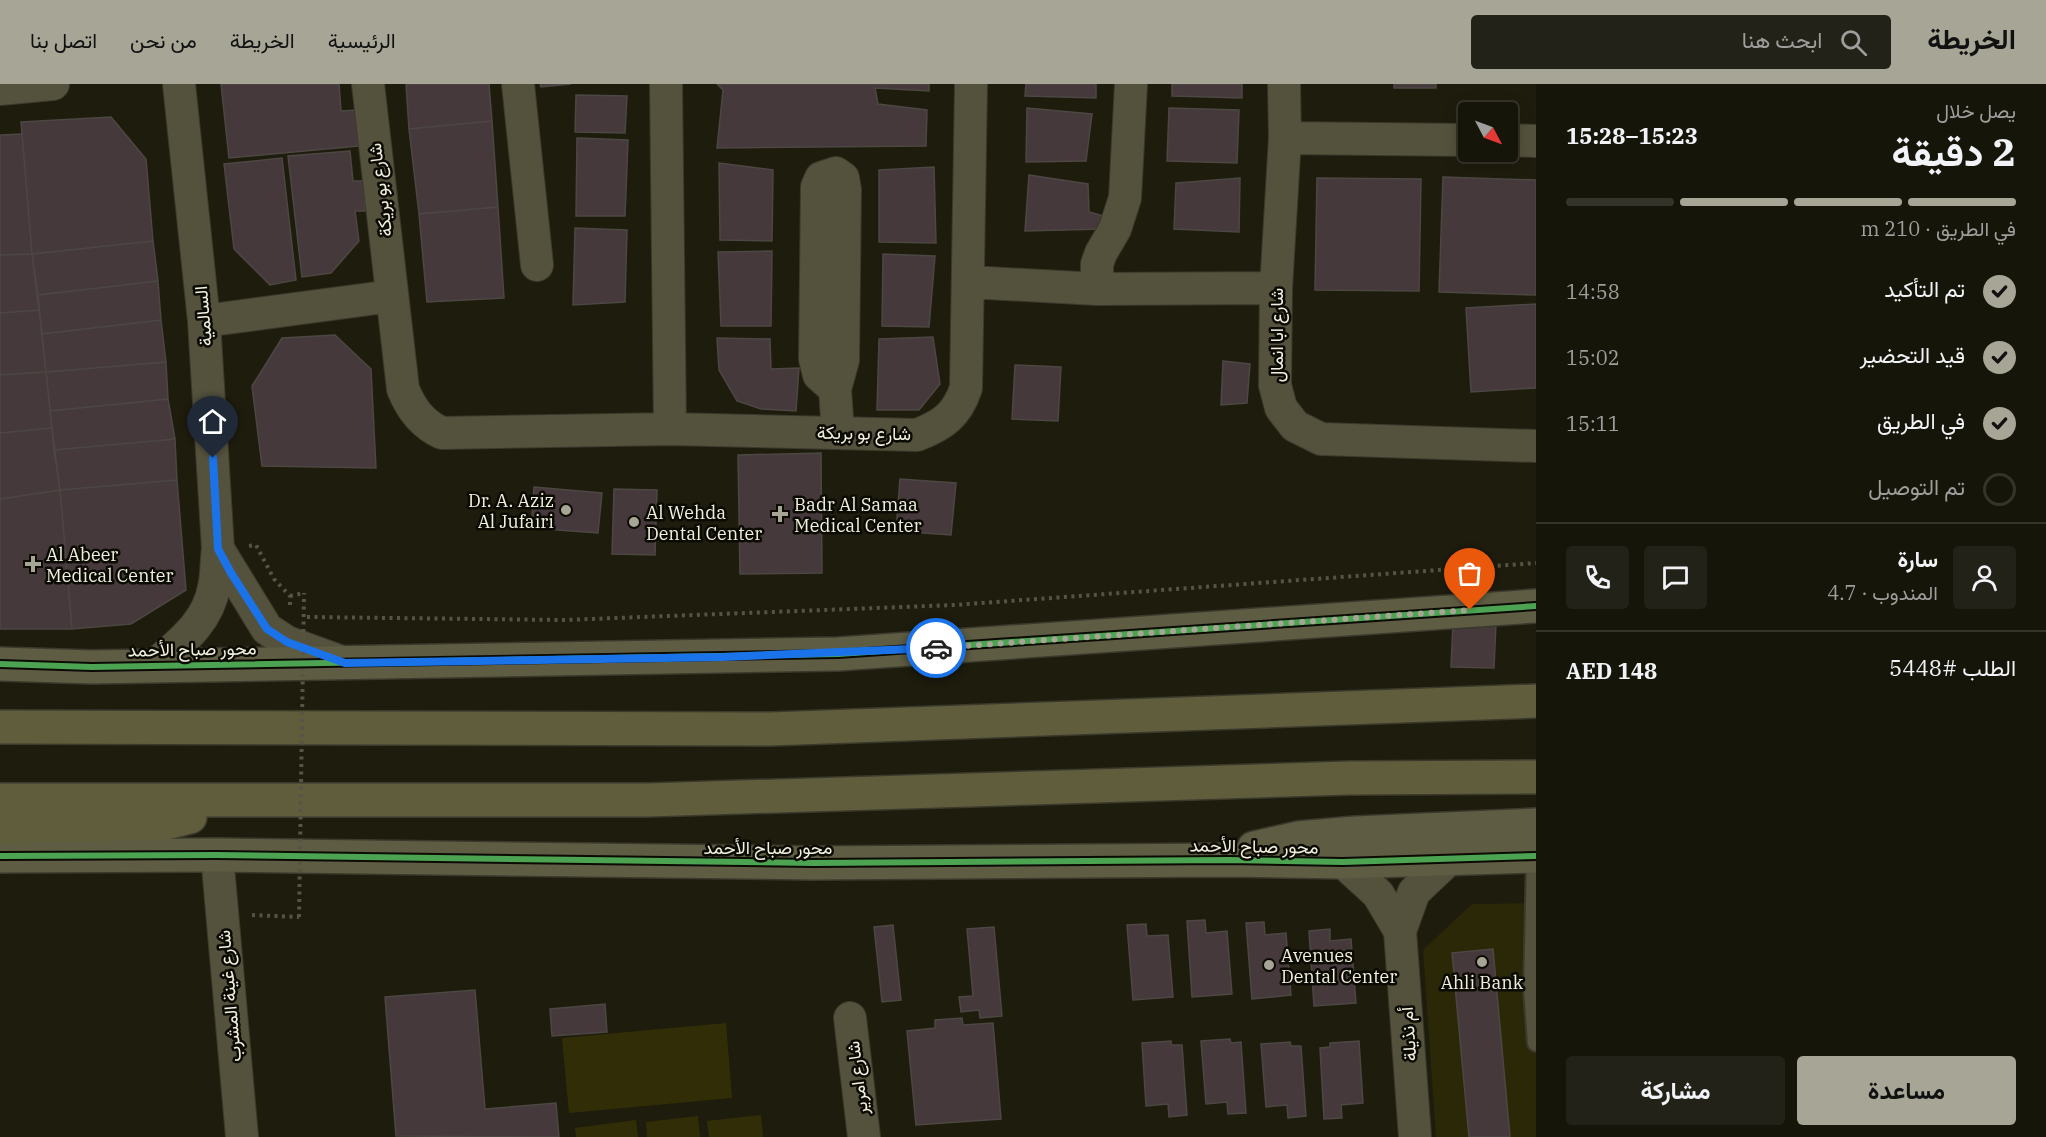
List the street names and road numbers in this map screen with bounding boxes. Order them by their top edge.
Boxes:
street label: شارع بو بريكة [363,142,398,238]
street label: السالمية [189,285,217,347]
street label: شارع ابا انمال [1265,288,1289,382]
street label: شارع بو بريكة [817,421,911,446]
street label: محور صباح الأحمد [127,636,257,663]
street label: محور صباح الأحمد [1189,833,1319,860]
street label: محور صباح الأحمد [704,836,832,860]
street label: شارع غينة المشرب [212,929,247,1063]
street label: أم نذيلة [1395,1006,1422,1062]
street label: شارع امرير [841,1040,874,1117]

